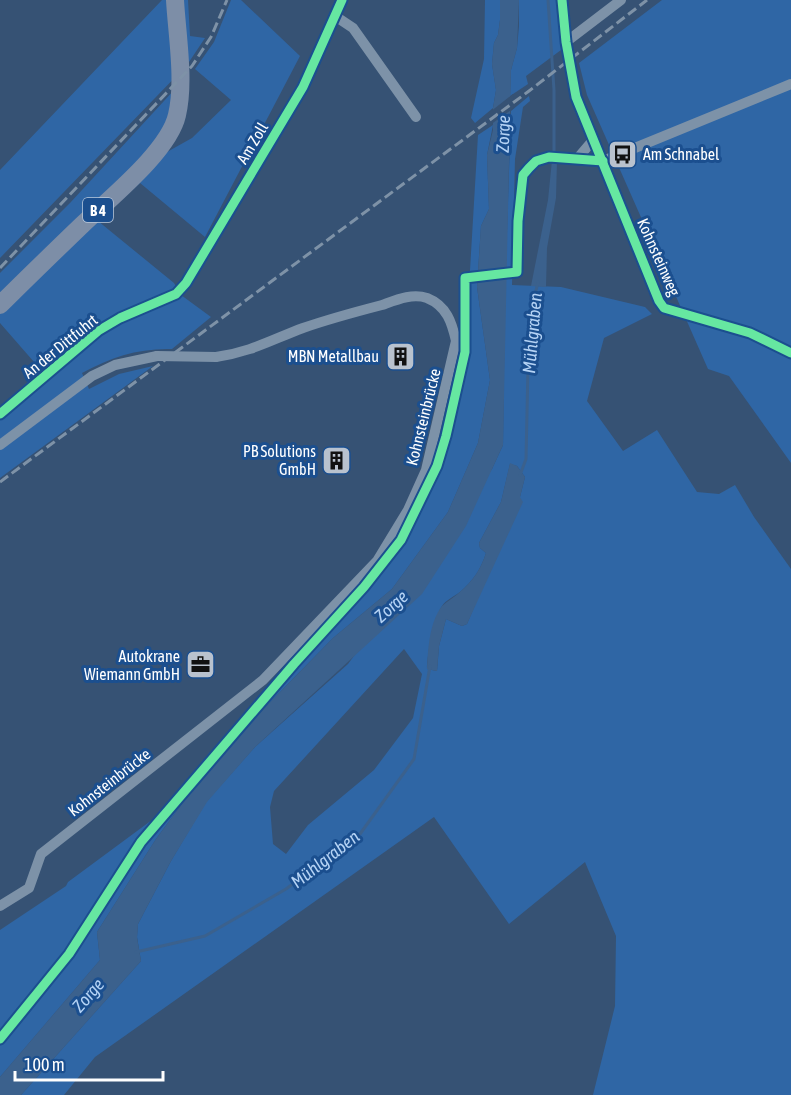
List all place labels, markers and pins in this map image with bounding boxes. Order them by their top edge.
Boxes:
bus stop icon: Am Schnabel [606,138,638,170]
place label: Am Schnabel [643,145,720,163]
building icon: MBN Metallbau [384,340,416,372]
place label: MBN Metallbau [288,347,379,365]
place label: PB Solutions GmbH [243,442,316,478]
building icon: PB Solutions GmbH [321,444,353,476]
place label: Autokrane Wiemann GmbH [84,647,180,683]
office icon: Autokrane Wiemann GmbH [185,649,217,681]

